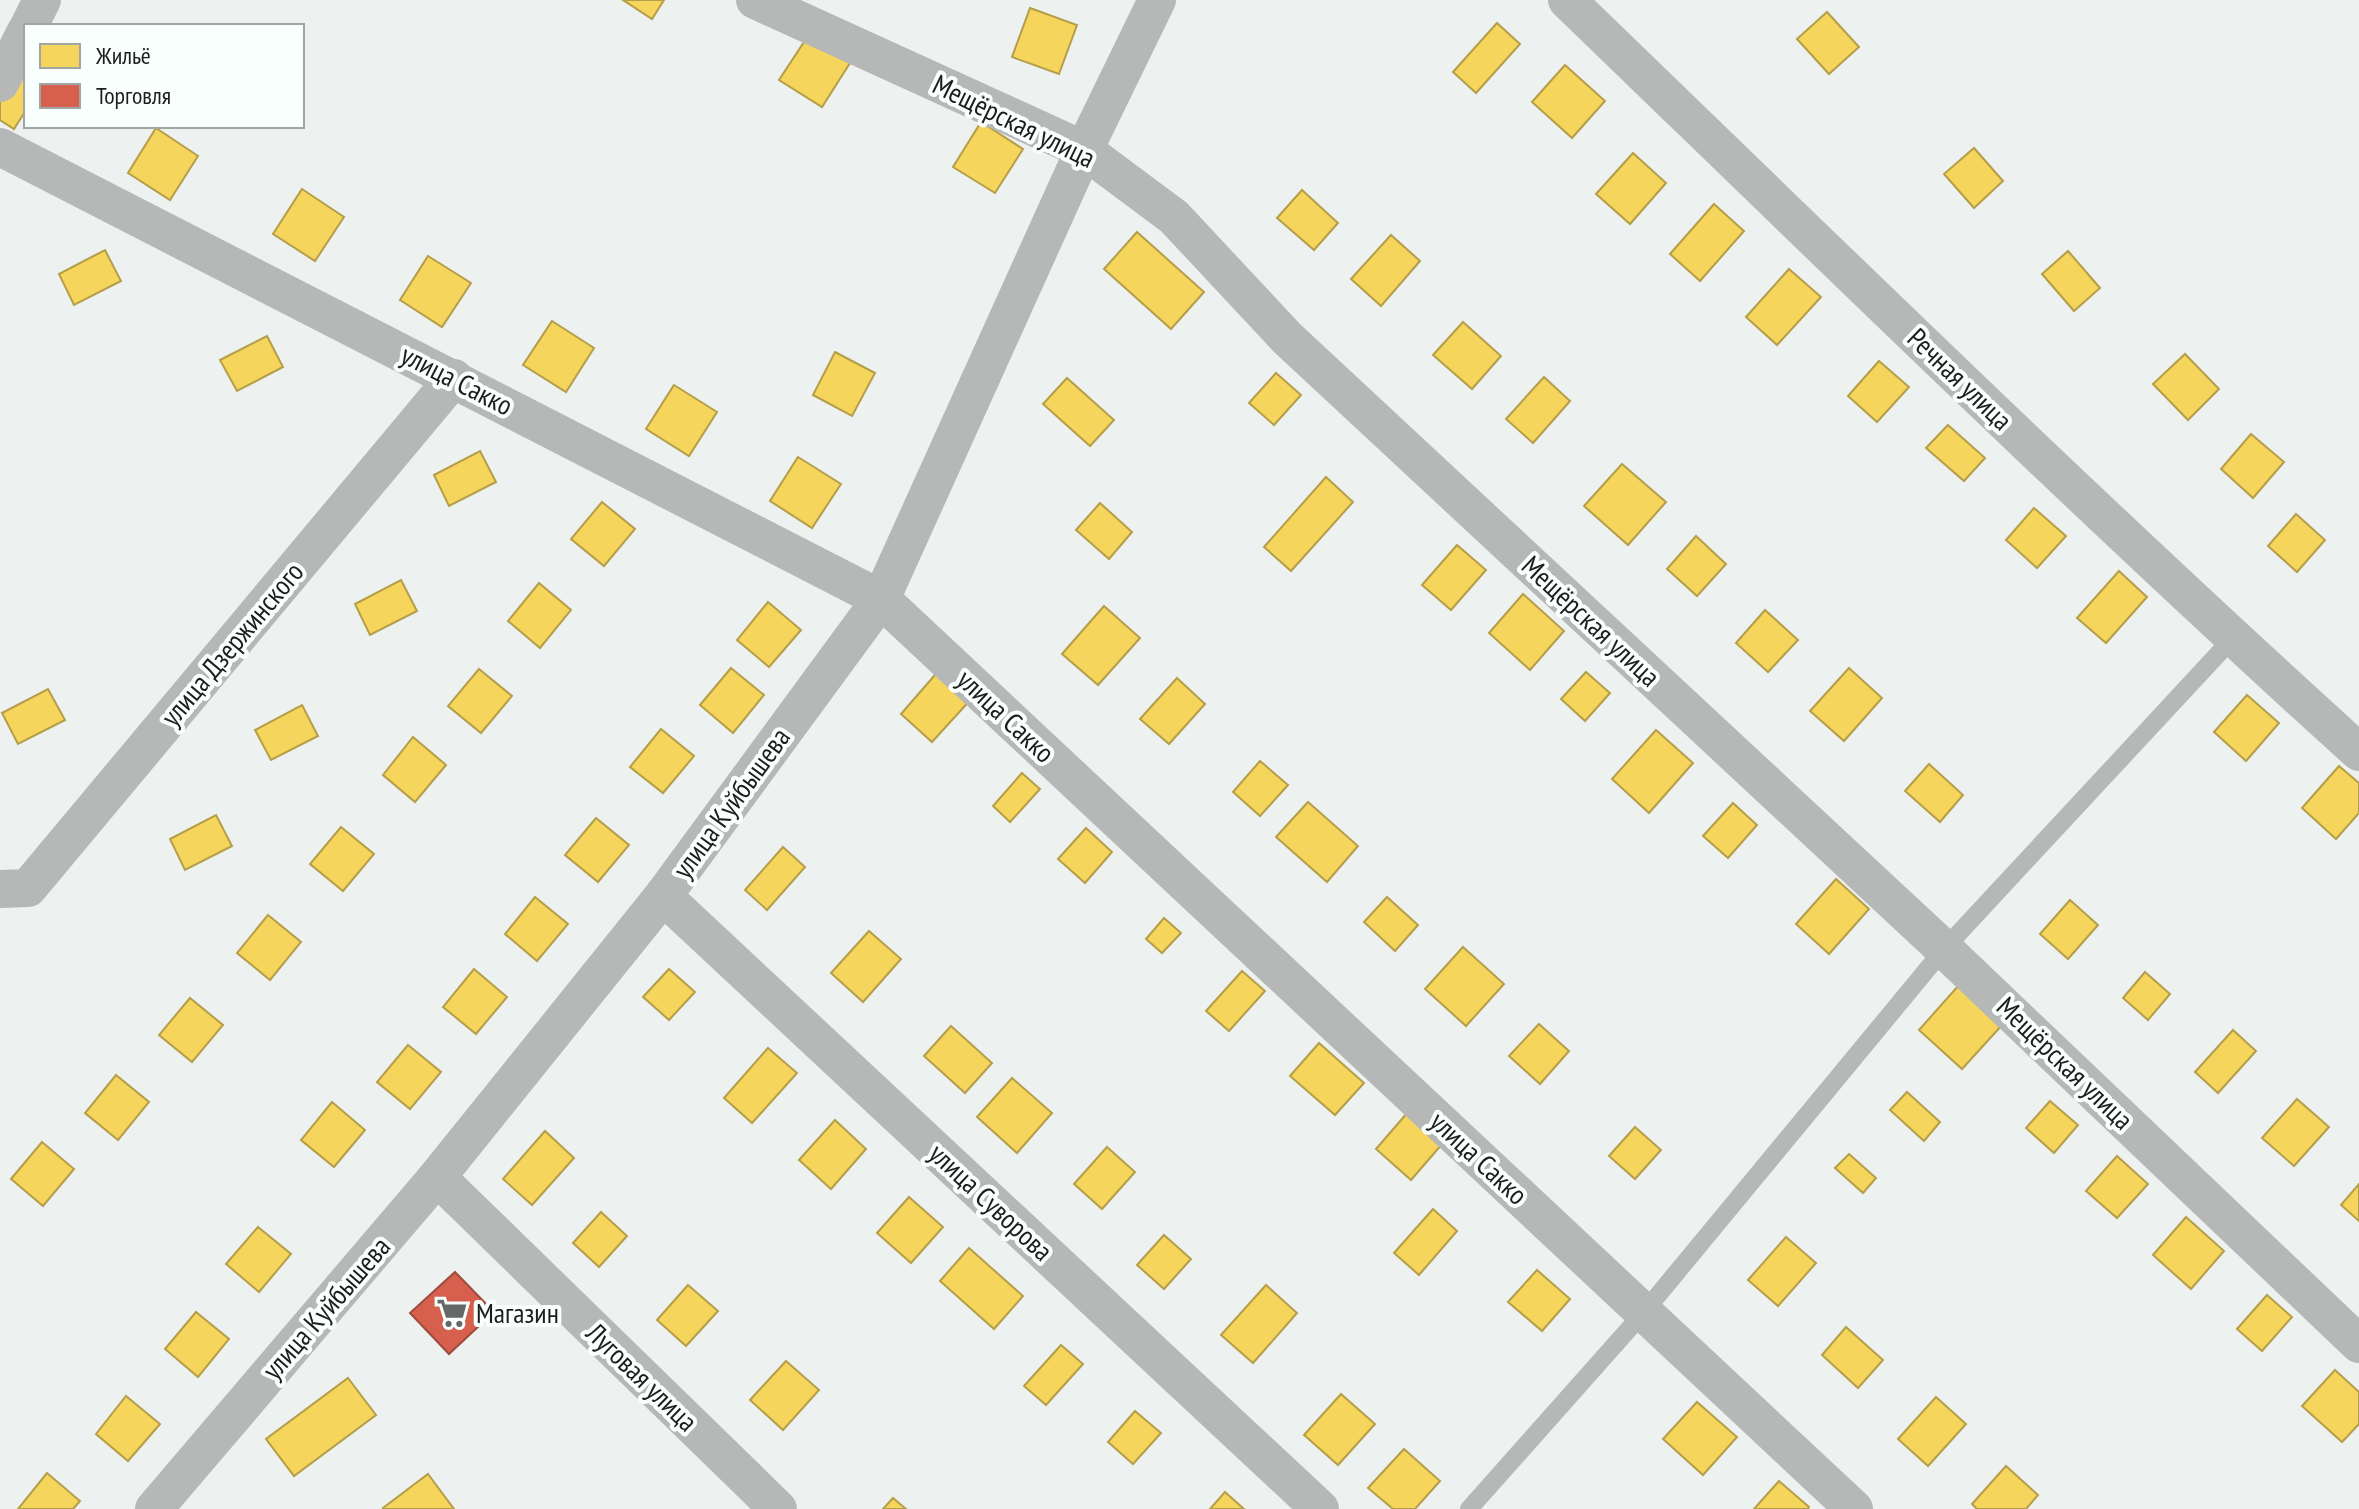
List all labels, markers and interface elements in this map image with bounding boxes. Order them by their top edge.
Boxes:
legend [24,24,304,128]
text: Жильё [95,40,151,71]
street label: Мещёрская улица [927,65,1102,176]
text: Торговля [96,80,171,111]
street label: Речная улица [1900,320,2021,438]
street label: улица Сакко [395,336,520,423]
street label: Мещёрская улица [1514,547,1668,694]
street label: улица Дзержинского [152,554,311,734]
street label: улица Сакко [949,661,1063,770]
street label: улица Куйбышева [663,720,798,885]
street label: Мещёрская улица [1989,988,2142,1137]
street label: улица Сакко [1422,1103,1536,1212]
street label: улица Суворова [921,1135,1061,1269]
street label: улица Куйбышева [253,1228,398,1387]
place label: Магазин [476,1294,559,1331]
supermarket icon: Магазин [435,1296,469,1330]
street label: Луговая улица [578,1314,706,1439]

